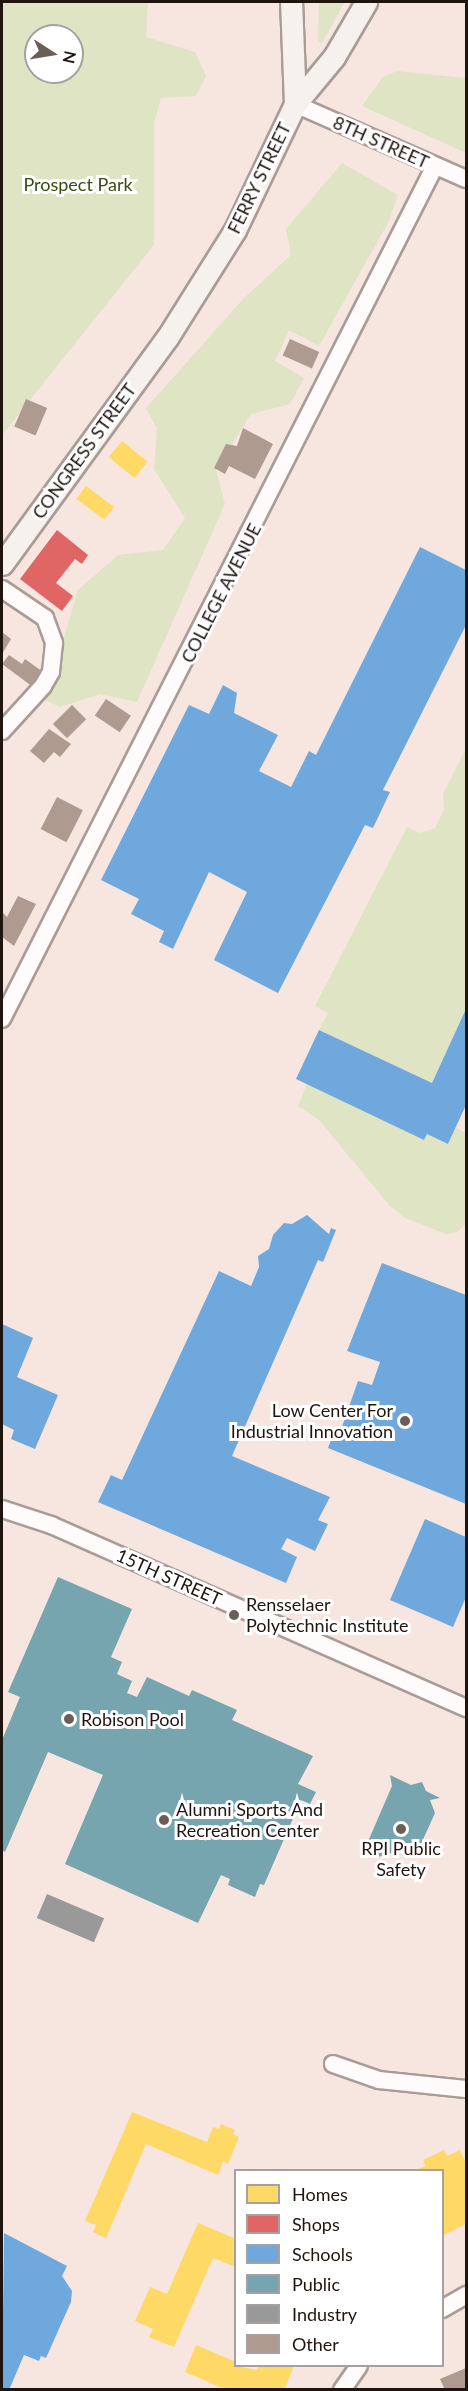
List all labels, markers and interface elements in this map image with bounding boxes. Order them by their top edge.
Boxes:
north arrow [24,24,84,84]
text: N [60,49,81,65]
street label: 8TH STREET [330,111,432,173]
street label: FERRY STREET [223,119,295,237]
park label: Prospect Park [23,173,133,195]
street label: CONGRESS STREET [28,379,140,523]
street label: COLLEGE AVENUE [176,519,266,667]
place label: Low Center For Industrial Innovation [231,1400,393,1442]
marker: Low Center For Industrial Innovation [398,1414,412,1428]
street label: 15TH STREET [113,1544,225,1610]
place label: Rensselaer Polytechnic Institute [246,1594,408,1636]
marker: Rensselaer Polytechnic Institute [227,1608,241,1622]
place label: Robison Pool [81,1708,184,1730]
marker: Robison Pool [62,1712,76,1726]
place label: Alumni Sports And Recreation Center [176,1799,324,1842]
marker: Alumni Sports And Recreation Center [157,1813,171,1827]
marker: RPI Public Safety [394,1822,408,1836]
place label: RPI Public Safety [361,1838,441,1880]
legend [234,2169,444,2367]
text: Homes [292,2183,348,2205]
text: Shops [292,2213,340,2235]
text: Schools [292,2243,353,2265]
text: Public [292,2273,340,2295]
text: Industry [292,2303,357,2325]
text: Other [292,2333,339,2355]

